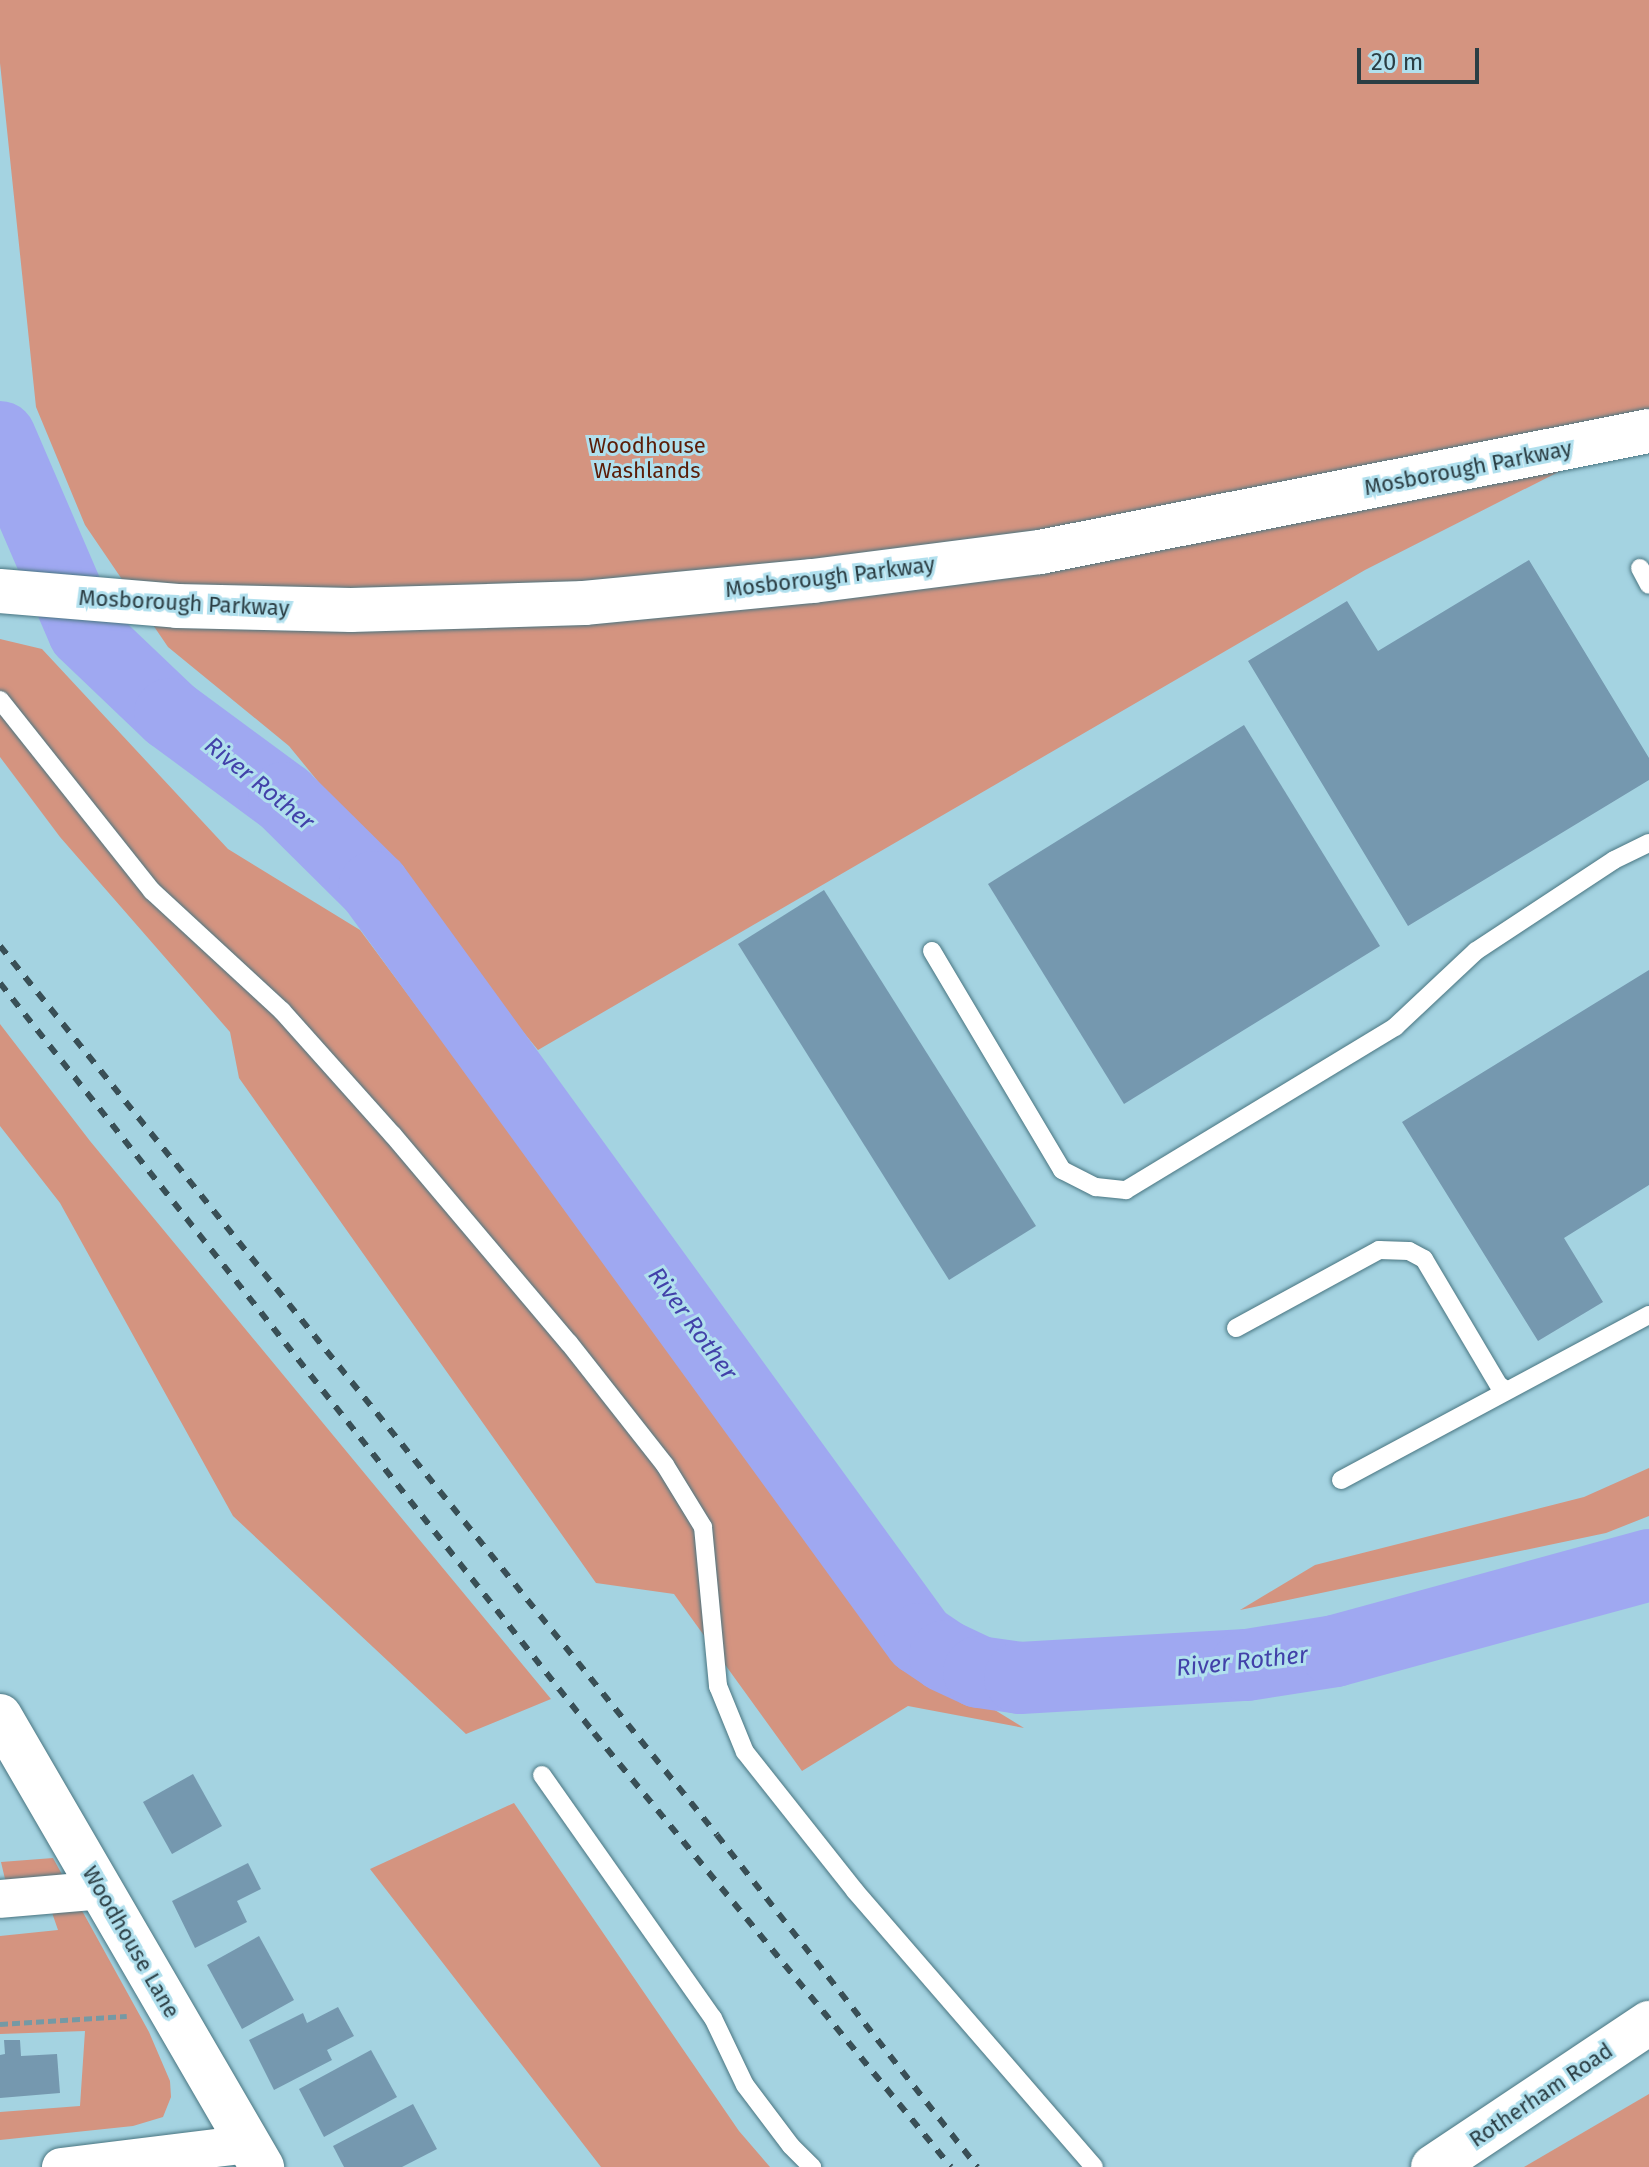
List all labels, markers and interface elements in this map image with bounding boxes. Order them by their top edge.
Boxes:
scale bar [1361,32,1483,82]
text: 20 m [1371,48,1423,76]
park label: Woodhouse Washlands [588,432,706,484]
street label: Mosborough Parkway [1362,435,1574,501]
street label: Mosborough Parkway [724,551,936,603]
street label: Mosborough Parkway [78,584,290,622]
water label: River Rother [199,731,319,837]
water label: River Rother [641,1262,743,1386]
water label: River Rother [1175,1641,1309,1683]
street label: Woodhouse Lane [77,1861,185,2023]
street label: Rotherham Road [1464,2037,1618,2153]

